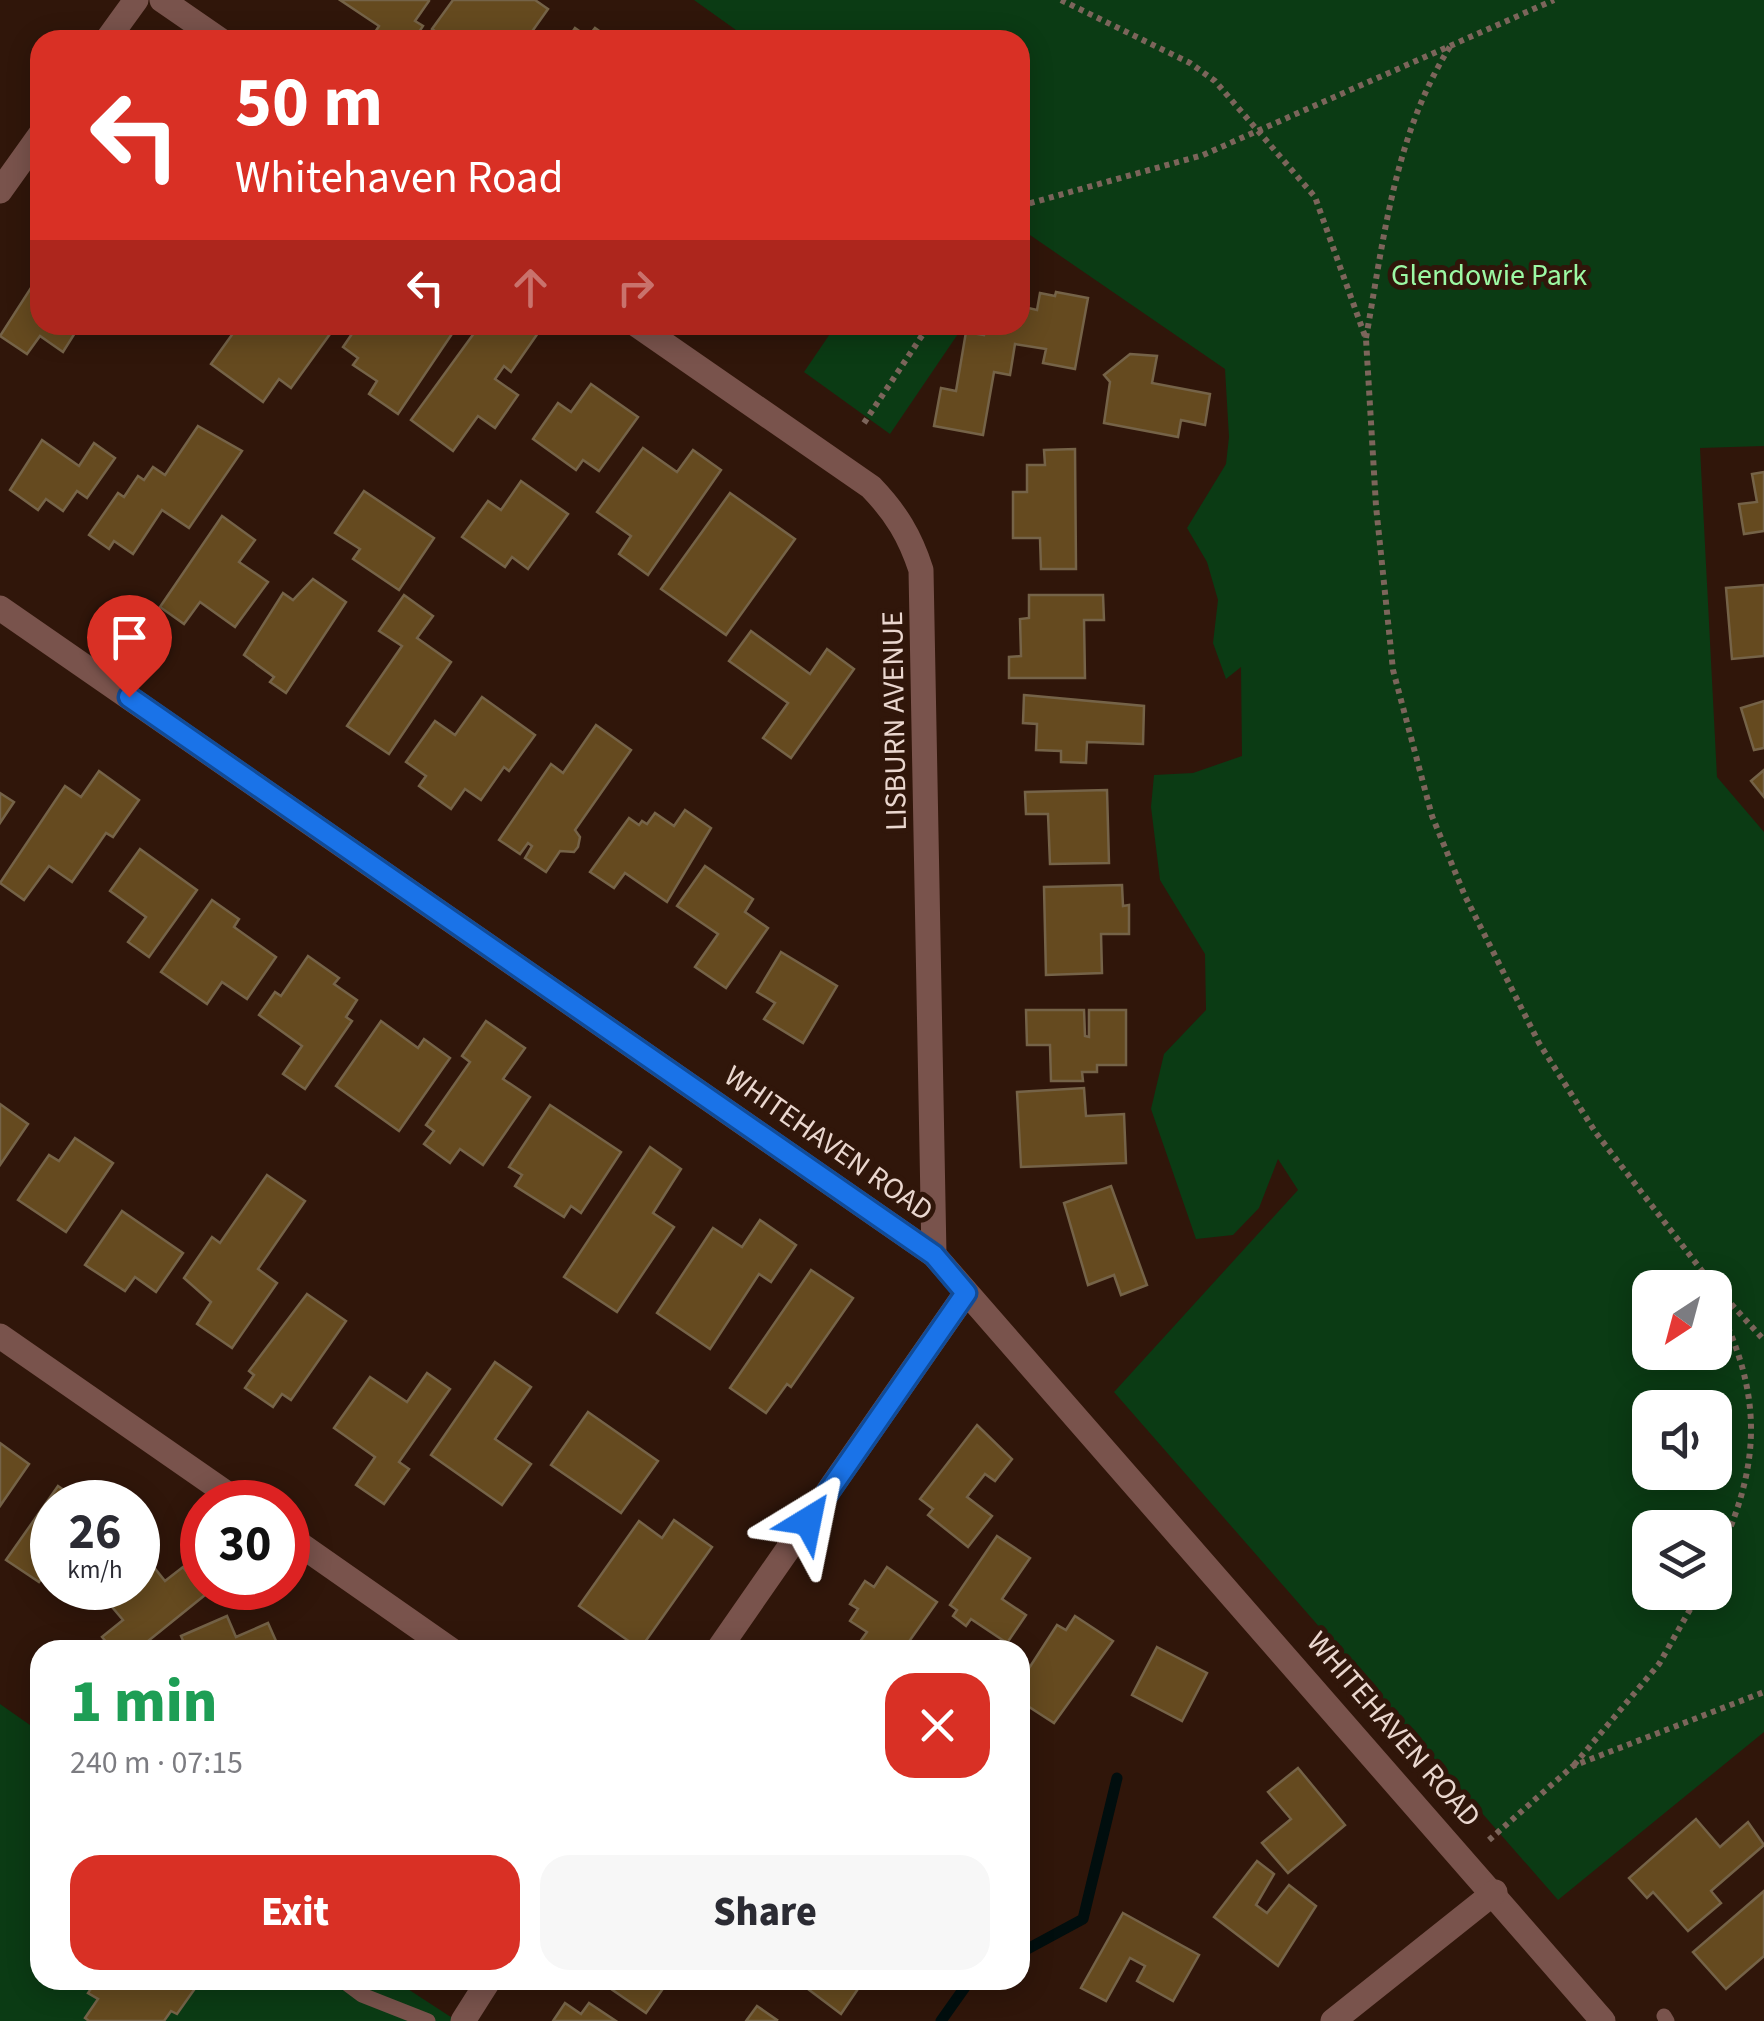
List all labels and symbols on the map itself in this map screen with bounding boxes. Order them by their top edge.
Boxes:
park label: Glendowie Park [1391,254,1587,297]
pin [87,595,172,698]
street label: LISBURN AVENUE [871,611,918,831]
street label: WHITEHAVEN ROAD [715,1055,942,1232]
north arrow [1632,1270,1732,1370]
position arrow [756,1469,860,1573]
speed limit sign: 30 [180,1480,310,1610]
street label: WHITEHAVEN ROAD [1297,1622,1491,1836]

